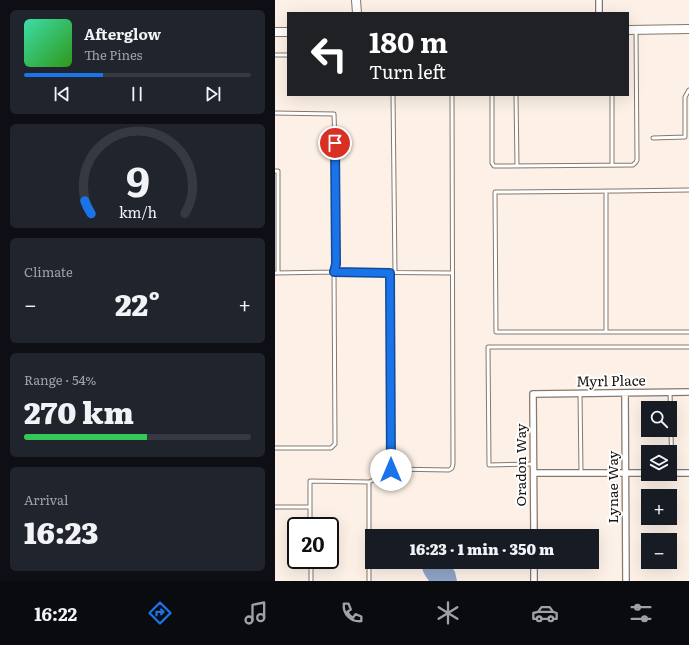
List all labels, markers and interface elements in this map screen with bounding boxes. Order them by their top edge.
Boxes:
text: 180 m [369,20,448,62]
text: Afterglow [84,22,161,45]
icon: left [303,28,355,80]
text: The Pines [84,45,142,64]
text: Turn left [369,58,446,85]
icon: previous [51,83,73,105]
icon: pause [126,83,148,105]
icon: next [202,83,224,105]
pin [318,126,352,160]
icon: arrive [324,132,346,154]
text: 9 [126,148,149,210]
text: km/h [118,201,157,222]
text: Climate [24,262,73,281]
text: 22° [115,281,160,325]
text: − [24,287,37,320]
text: + [238,287,251,320]
street label: Myrl Place [576,369,646,391]
text: Range · 54% [24,370,96,389]
text: 270 km [24,389,134,433]
map controls [641,401,677,569]
button: search [641,401,677,437]
street label: Oradon Way [510,422,530,507]
button: layers [641,445,677,481]
position arrow [370,449,412,491]
street label: Lynae Way [602,450,622,523]
button: + [641,489,677,525]
text: Arrival [24,490,68,509]
text: 16:23 [24,509,98,553]
speed limit sign: 20 [287,517,339,569]
button: − [641,533,677,569]
text: 16:23 · 1 min · 350 m [410,537,554,560]
icon: directions [146,599,174,627]
icon: music [242,599,270,627]
icon: phone [338,599,366,627]
icon: climate [434,599,462,627]
icon: car [531,599,559,627]
icon: filters [627,599,655,627]
text: 16:22 [34,600,77,627]

